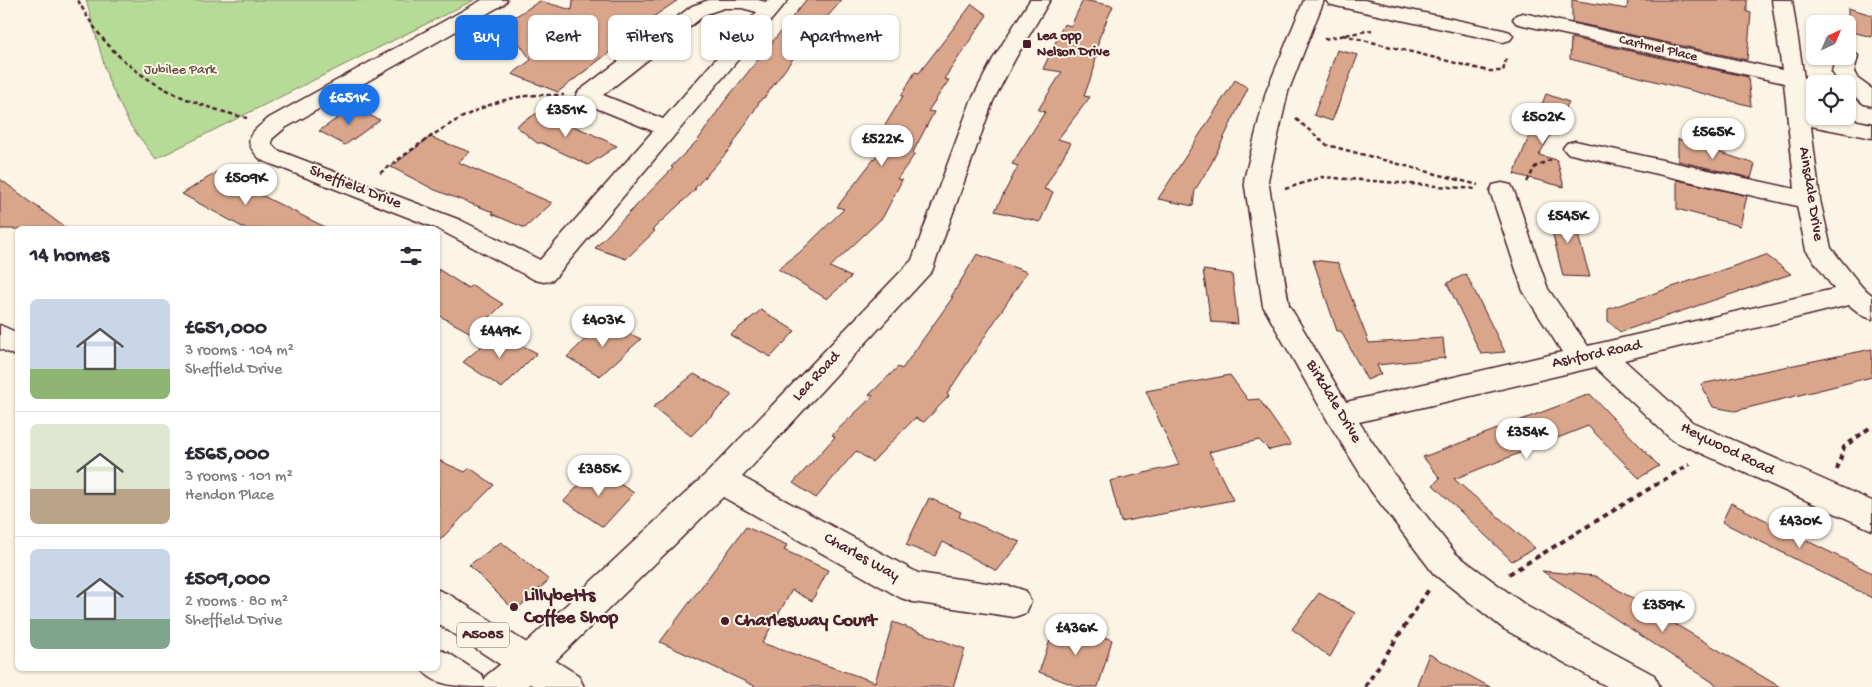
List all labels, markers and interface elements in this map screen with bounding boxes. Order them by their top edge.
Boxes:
chip: Buy [455,15,518,60]
chip: Rent [528,15,598,60]
chip: Filters [608,15,691,60]
chip: New [701,15,772,60]
chip: Apartment [782,15,899,60]
north arrow [1806,15,1856,65]
map controls [1806,15,1856,125]
place label: Lea opp Nelson Drive [1037,28,1110,61]
street label: Cartmel Place [1617,32,1700,66]
marker: Lea opp Nelson Drive [1021,38,1033,50]
park label: Jubilee Park [144,62,218,79]
button: locate [1806,75,1856,125]
pin: £651K [314,84,384,126]
text: £651K [330,90,368,109]
pin: £351K [531,96,601,138]
text: £351K [546,102,586,121]
pin: £502K [1508,102,1578,145]
text: £502K [1522,109,1564,128]
pin: £565K [1678,118,1748,160]
pin: £522K [847,124,917,167]
text: £565K [1693,124,1733,143]
text: £522K [862,131,902,150]
street label: Ainsdale Drive [1793,146,1827,243]
street label: Sheffield Drive [306,162,405,215]
pin: £509K [211,164,281,206]
text: £509K [225,170,267,189]
pin: £545K [1533,202,1603,244]
text: £545K [1548,208,1588,227]
icon: filters [397,242,425,270]
text: 14 homes [30,244,109,269]
pin: £403K [568,306,638,348]
text: £403K [583,312,623,331]
pin: £449K [465,316,535,359]
text: £651,000 [185,317,267,342]
icon: home [70,319,130,379]
text: £449K [480,323,520,342]
street label: Ashford Road [1551,336,1645,374]
text: 3 rooms · 104 m² [185,342,294,361]
street label: Lea Road [789,347,846,406]
street label: Birkdale Drive [1300,356,1366,447]
text: Sheffield Drive [185,361,282,380]
pin: £354K [1492,418,1562,460]
street label: Heywood Road [1677,419,1779,482]
text: £354K [1507,424,1547,443]
text: £565,000 [185,443,269,468]
icon: home [70,444,130,504]
pin: £385K [564,454,634,497]
text: £385K [578,461,620,480]
text: 3 rooms · 101 m² [185,468,293,487]
text: Hendon Place [185,487,274,506]
pin: £430K [1765,506,1835,549]
text: £430K [1780,513,1820,532]
street label: Charles Way [820,529,902,587]
text: £509,000 [185,568,270,593]
icon: home [70,569,130,629]
place label: Lillybetts Coffee Shop [523,585,619,630]
pin: £359K [1628,590,1698,633]
text: 2 rooms · 80 m² [185,593,288,612]
text: £359K [1643,597,1683,616]
marker: Lillybetts Coffee Shop [508,601,520,613]
place label: Charlesway Court [734,610,879,633]
text: Sheffield Drive [185,612,282,631]
pin: £436K [1041,614,1111,656]
marker: Charlesway Court [719,615,731,627]
text: £436K [1056,620,1096,639]
road number: A5085 [457,622,509,648]

